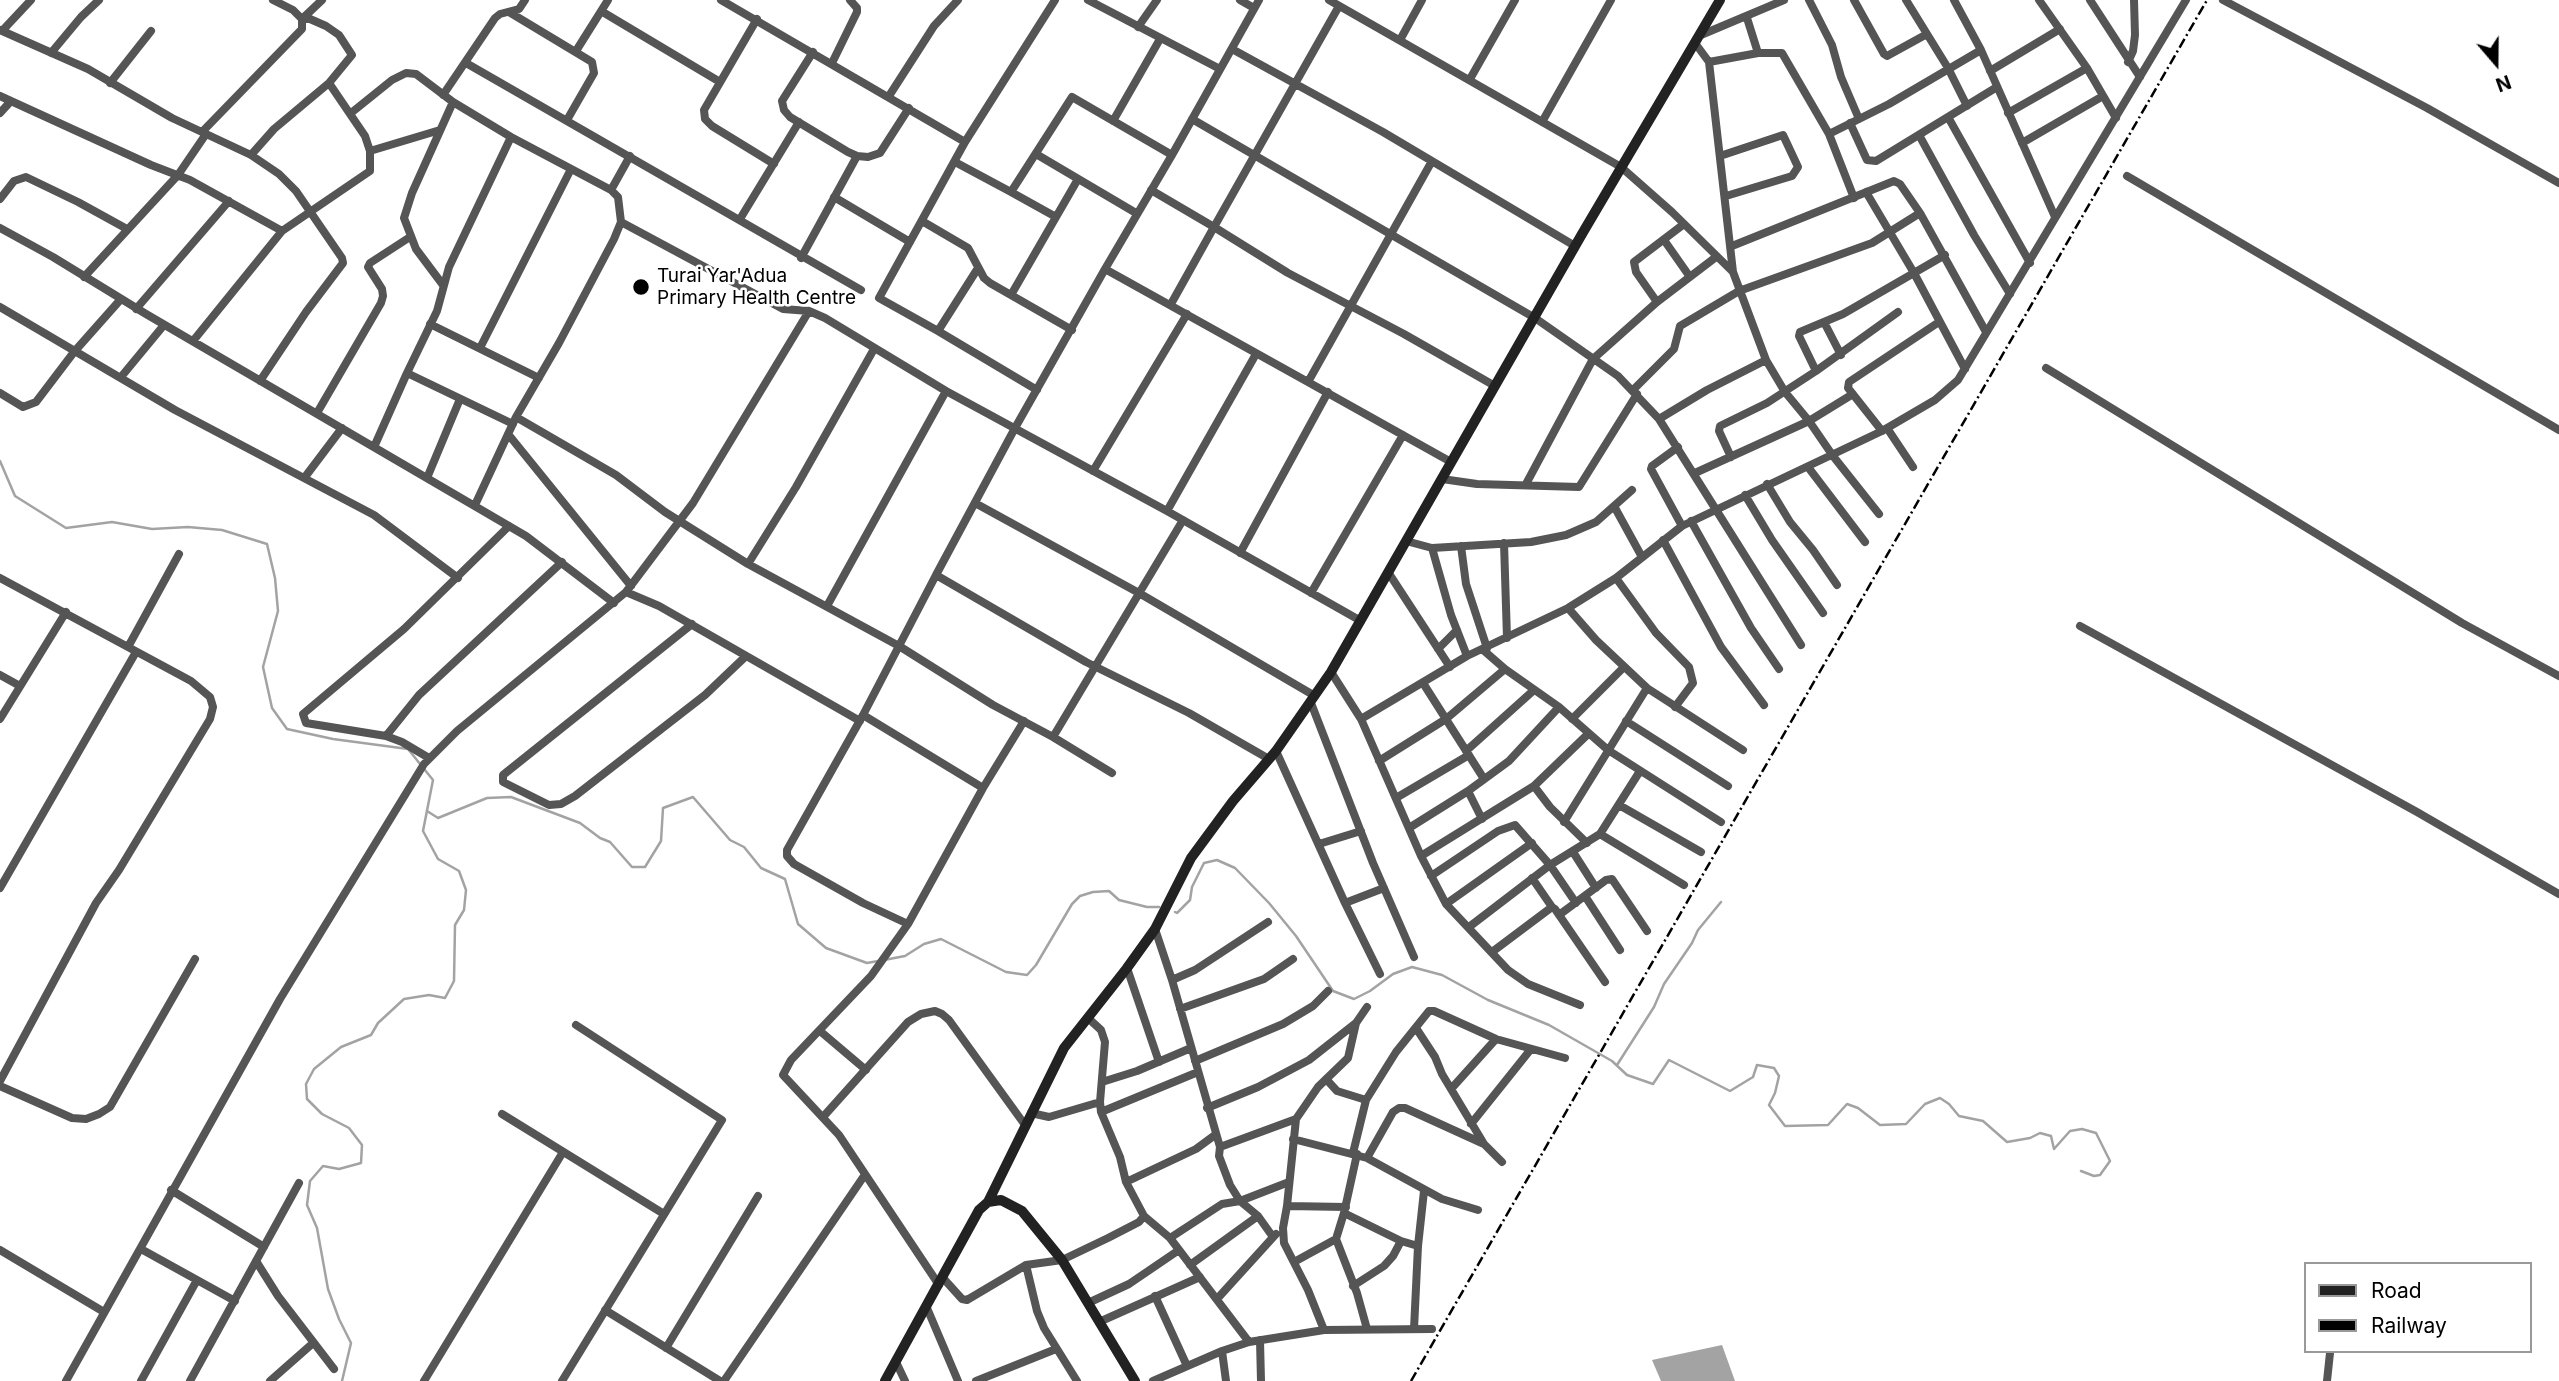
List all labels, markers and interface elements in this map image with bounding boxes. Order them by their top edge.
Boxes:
north arrow [2461,28,2531,98]
text: N [2493,70,2514,96]
place label: Turai Yar'Adua Primary Health Centre [657,265,856,309]
marker: Turai Yar'Adua Primary Health Centre [631,277,651,297]
legend [2304,1262,2531,1353]
text: Road [2371,1278,2422,1303]
text: Railway [2371,1313,2447,1338]

